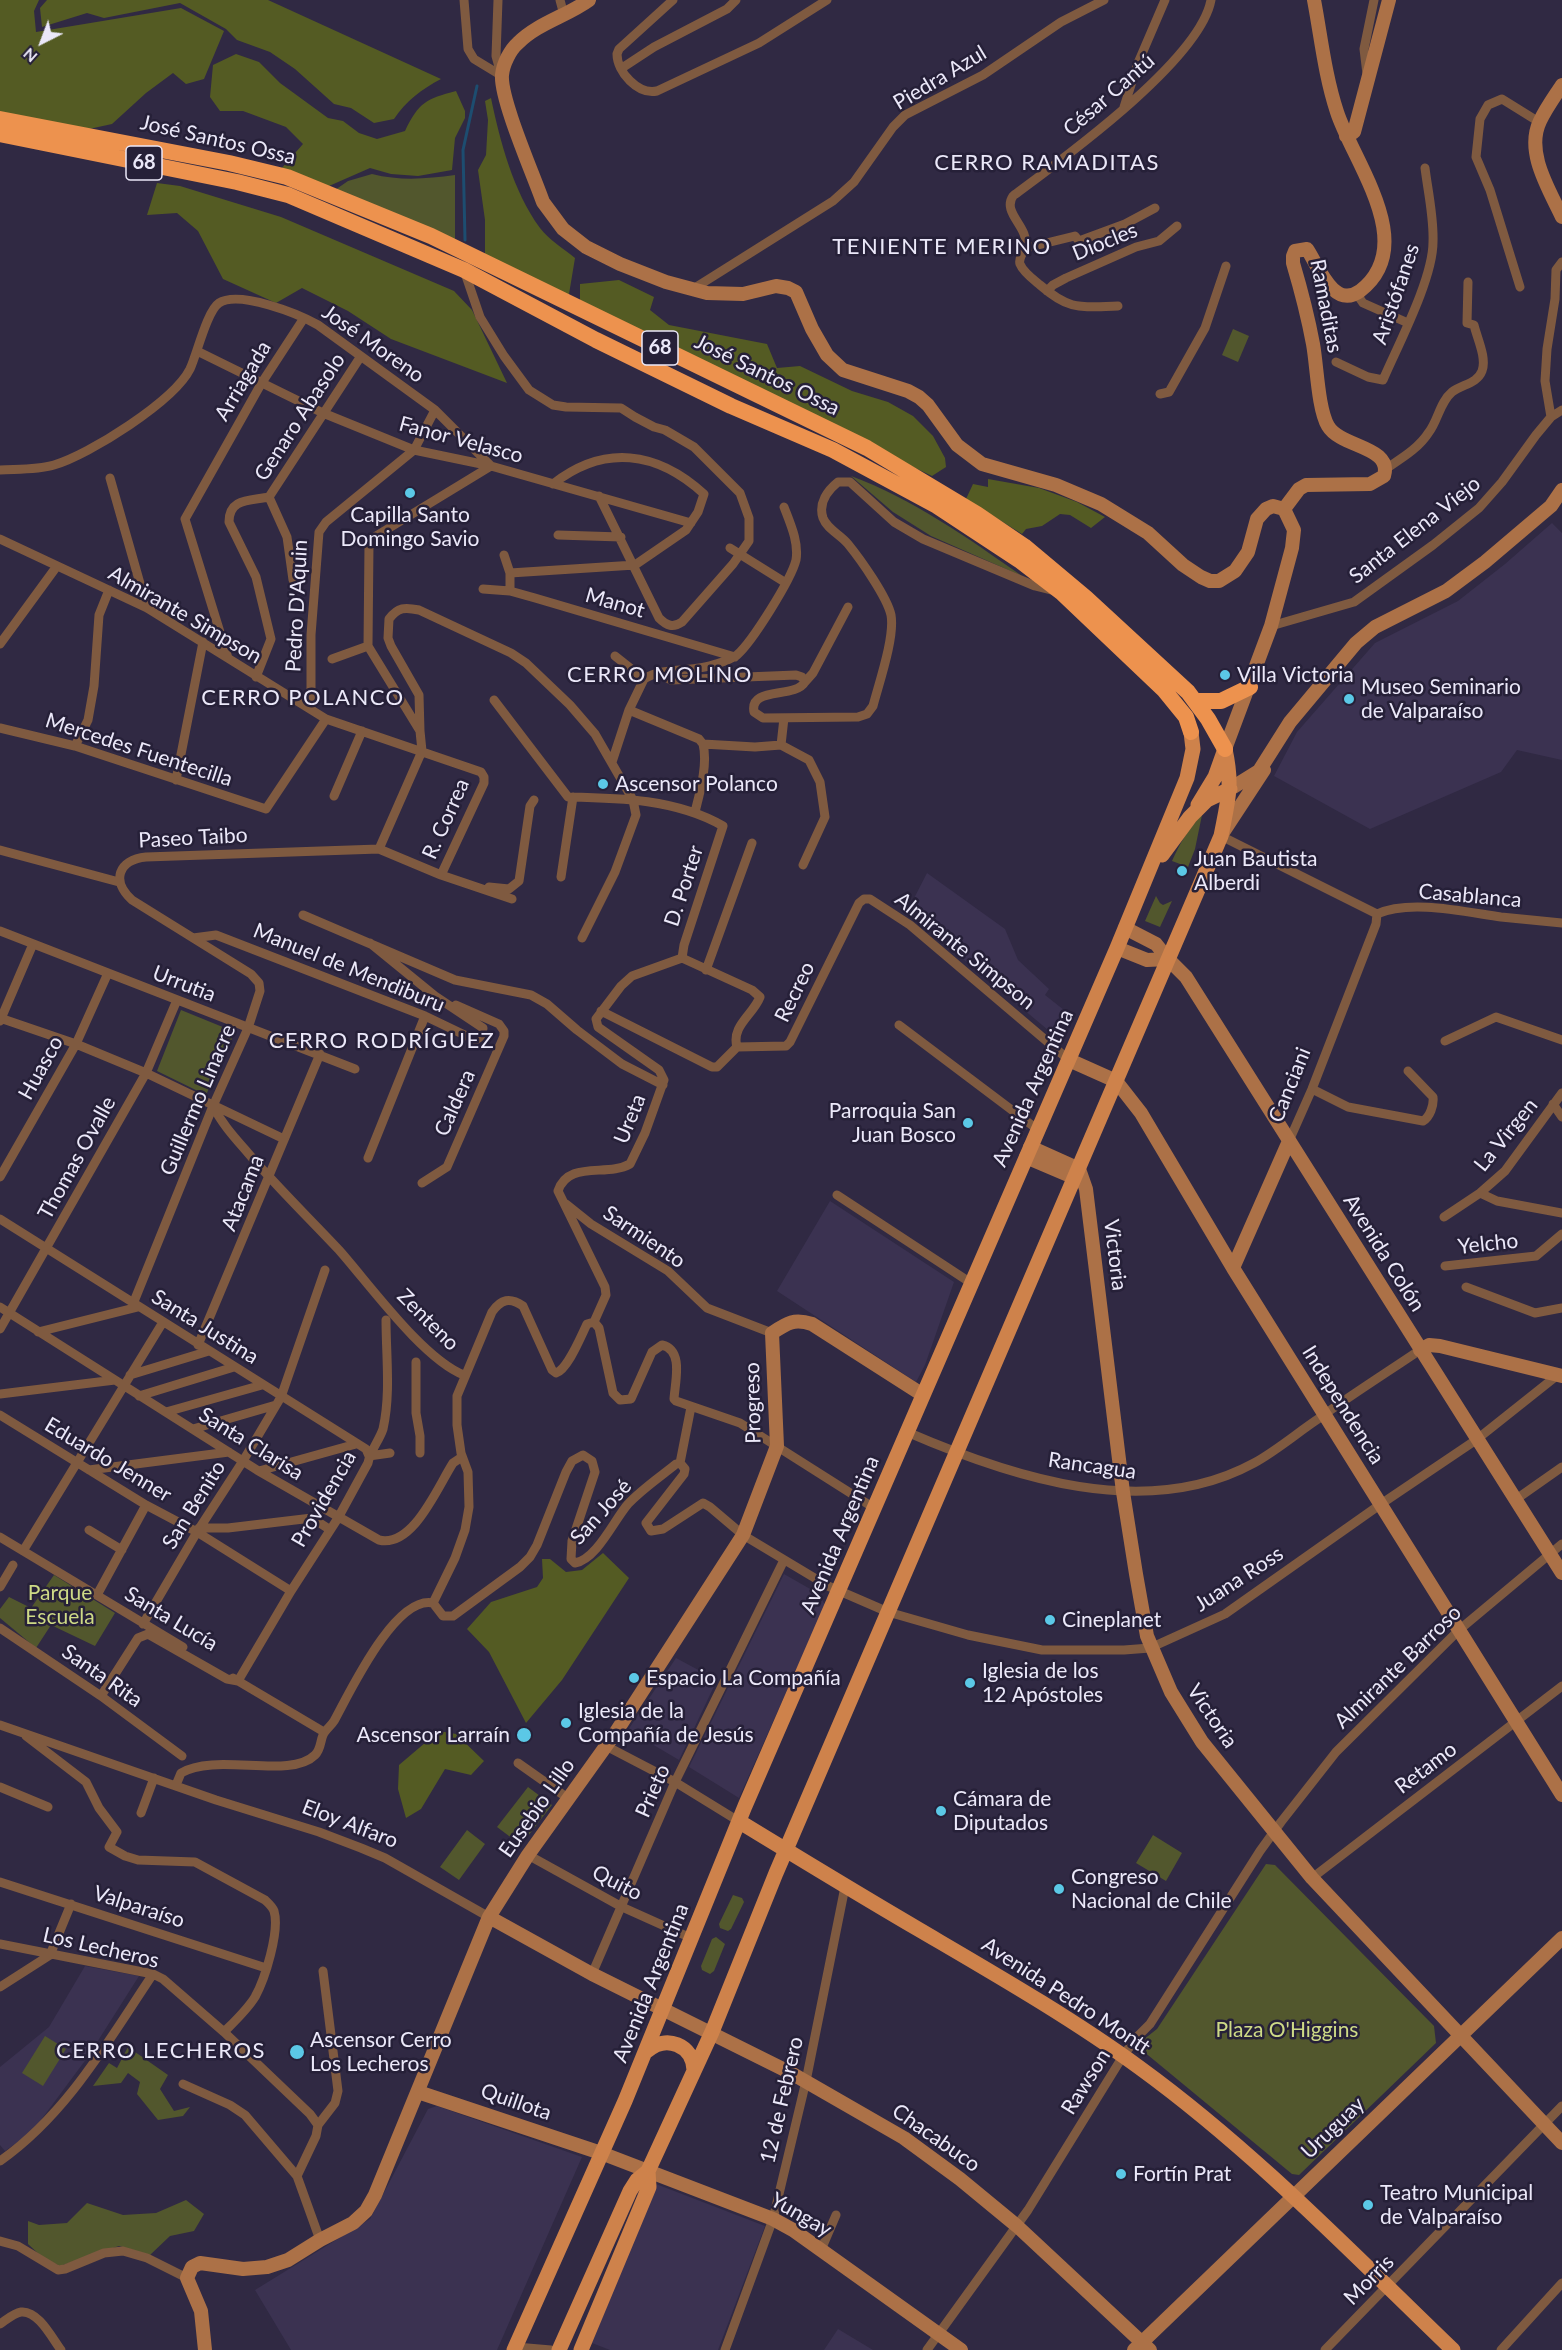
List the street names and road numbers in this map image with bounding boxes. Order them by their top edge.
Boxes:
street label: Piedra Azul [889,40,991,116]
street label: César Cantú [1058,49,1160,141]
street label: José Santos Ossa [138,110,298,170]
road number: 68 [126,146,162,180]
street label: Diocles [1069,218,1141,266]
street label: Aristófanes [1367,240,1425,348]
street label: Ramaditas [1305,257,1347,355]
street label: José Moreno [317,300,429,388]
street label: José Santos Ossa [690,329,844,421]
road number: 68 [642,331,678,365]
street label: Arriagada [209,337,277,425]
street label: Genaro Abasolo [249,348,351,486]
street label: Fanor Velasco [396,411,526,469]
street label: Santa Elena Viejo [1344,471,1486,589]
street label: Pedro D'Aquin [281,539,313,673]
street label: Almirante Simpson [104,561,266,669]
street label: Manot [582,583,648,623]
street label: Mercedes Fuentecilla [42,708,236,792]
street label: R. Correa [417,775,475,863]
street label: Paseo Taibo [138,823,248,853]
street label: D. Porter [659,842,709,930]
street label: Casablanca [1417,879,1523,913]
street label: Almirante Simpson [890,887,1040,1015]
street label: Manuel de Mendiburu [250,918,448,1018]
street label: Recreo [770,958,820,1026]
street label: Urrutia [149,961,219,1007]
street label: Avenida Argentina [987,1005,1079,1171]
street label: Guillermo Linacre [155,1021,241,1179]
street label: Huasco [13,1032,69,1104]
street label: Canciani [1264,1044,1316,1126]
street label: Caldera [429,1066,481,1140]
street label: Ureta [609,1090,651,1148]
street label: Thomas Ovalle [33,1092,121,1224]
street label: La Virgen [1469,1093,1543,1177]
street label: Atacama [216,1151,270,1235]
street label: Avenida Colón [1338,1190,1430,1316]
street label: Sarmiento [598,1200,690,1274]
street label: Victoria [1098,1218,1132,1292]
street label: Yelcho [1457,1228,1519,1260]
street label: Santa Justina [147,1284,263,1370]
street label: Zenteno [392,1284,464,1356]
street label: Independencia [1297,1341,1389,1469]
street label: Progreso [740,1362,766,1444]
street label: Santa Clarisa [194,1402,308,1486]
street label: Eduardo Jenner [40,1412,176,1508]
street label: Providencia [286,1446,362,1552]
street label: Rancagua [1046,1447,1138,1485]
street label: Avenida Argentina [795,1452,885,1618]
street label: San Benito [157,1456,231,1554]
street label: San José [565,1474,637,1550]
street label: Juana Ross [1190,1541,1288,1617]
street label: Santa Lucía [120,1581,222,1657]
street label: Almirante Barroso [1329,1600,1467,1734]
street label: Santa Rita [57,1639,147,1713]
street label: Victoria [1181,1679,1243,1753]
street label: Retamo [1390,1737,1462,1799]
street label: Eusebio Lillo [494,1754,580,1862]
street label: Prieto [630,1761,676,1821]
street label: Eloy Alfaro [298,1794,402,1854]
street label: Quito [588,1860,646,1906]
street label: Valparaíso [90,1880,188,1934]
street label: Avenida Argentina [608,1900,694,2066]
street label: Los Lecheros [40,1922,162,1974]
street label: Avenida Pedro Montt [977,1932,1155,2060]
street label: 12 de Febrero [755,2034,809,2166]
street label: Rawson [1056,2045,1116,2119]
street label: Quillota [477,2078,555,2126]
street label: Uruguay [1296,2092,1370,2164]
street label: Chacabuco [887,2098,985,2178]
street label: Yungay [766,2187,836,2243]
street label: Morris [1339,2250,1399,2310]

